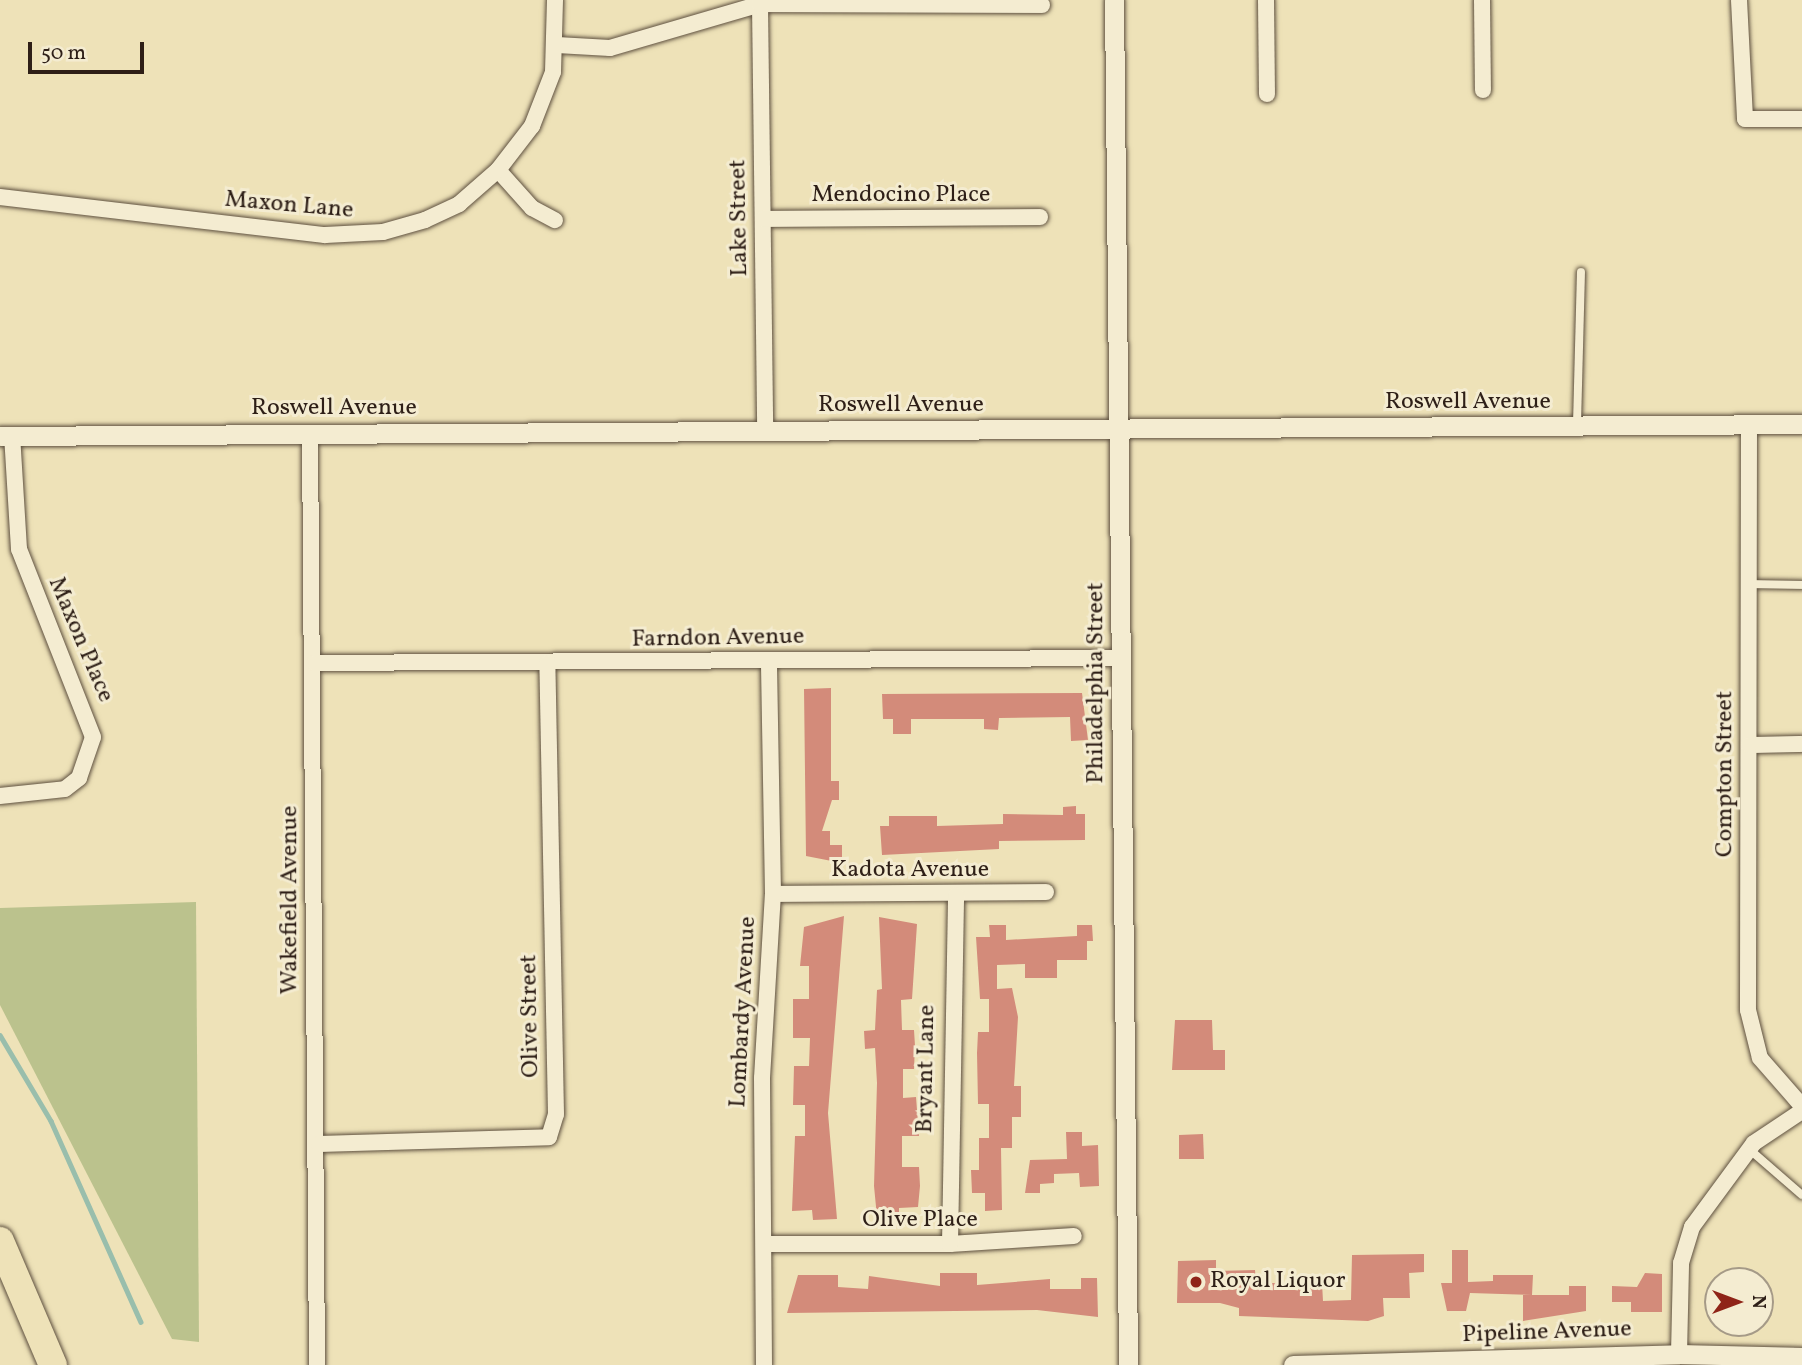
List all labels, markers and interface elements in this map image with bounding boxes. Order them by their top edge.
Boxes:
scale bar [32,28,147,72]
text: 50 m [41,39,86,68]
street label: Lake Street [725,159,755,277]
street label: Mendocino Place [812,182,990,210]
street label: Maxon Lane [223,186,355,226]
street label: Roswell Avenue [1385,389,1551,417]
street label: Roswell Avenue [818,392,984,420]
street label: Roswell Avenue [251,395,417,423]
street label: Maxon Place [41,573,119,707]
street label: Philadelphia Street [1083,582,1111,784]
street label: Farndon Avenue [631,623,805,655]
street label: Compton Street [1712,691,1740,857]
street label: Wakefield Avenue [277,806,305,994]
street label: Kadota Avenue [831,857,989,885]
street label: Lombardy Avenue [725,915,763,1109]
street label: Olive Street [516,954,546,1078]
street label: Bryant Lane [911,1004,943,1134]
street label: Olive Place [862,1207,978,1235]
north arrow [1704,1267,1774,1337]
place label: Royal Liquor [1210,1268,1346,1296]
marker: Royal Liquor [1188,1274,1204,1290]
text: N [1745,1295,1771,1309]
street label: Pipeline Avenue [1462,1316,1632,1350]

